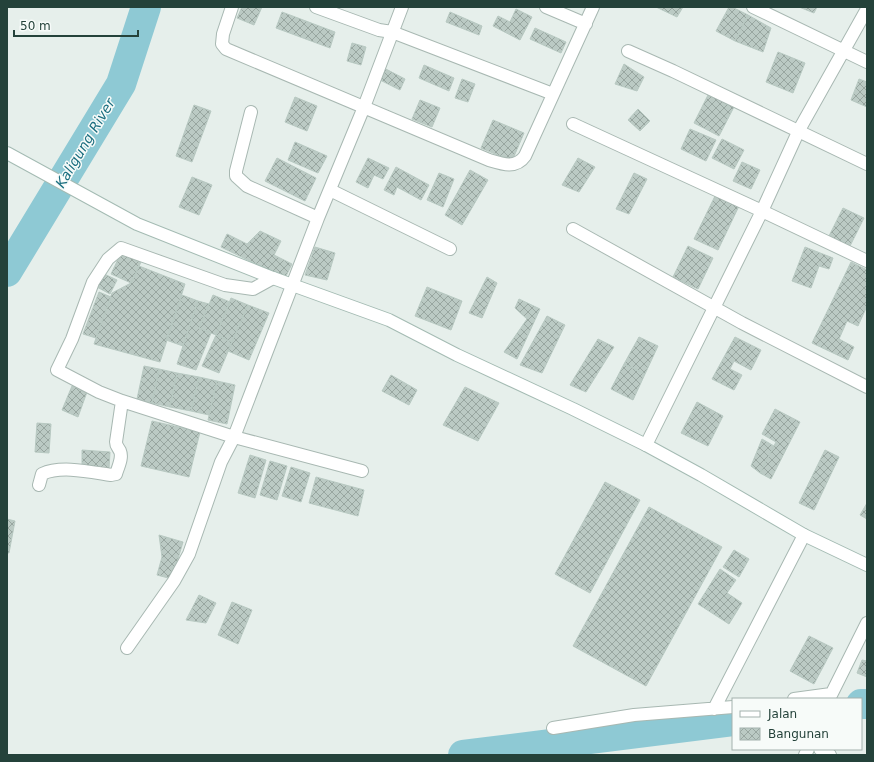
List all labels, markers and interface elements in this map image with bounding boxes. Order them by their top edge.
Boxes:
scale bar [14,12,138,38]
text: 50 m [20,19,51,33]
water label: Kaligung River [52,94,119,191]
legend [732,698,862,750]
text: Jalan [767,707,797,721]
text: Bangunan [768,727,829,741]

